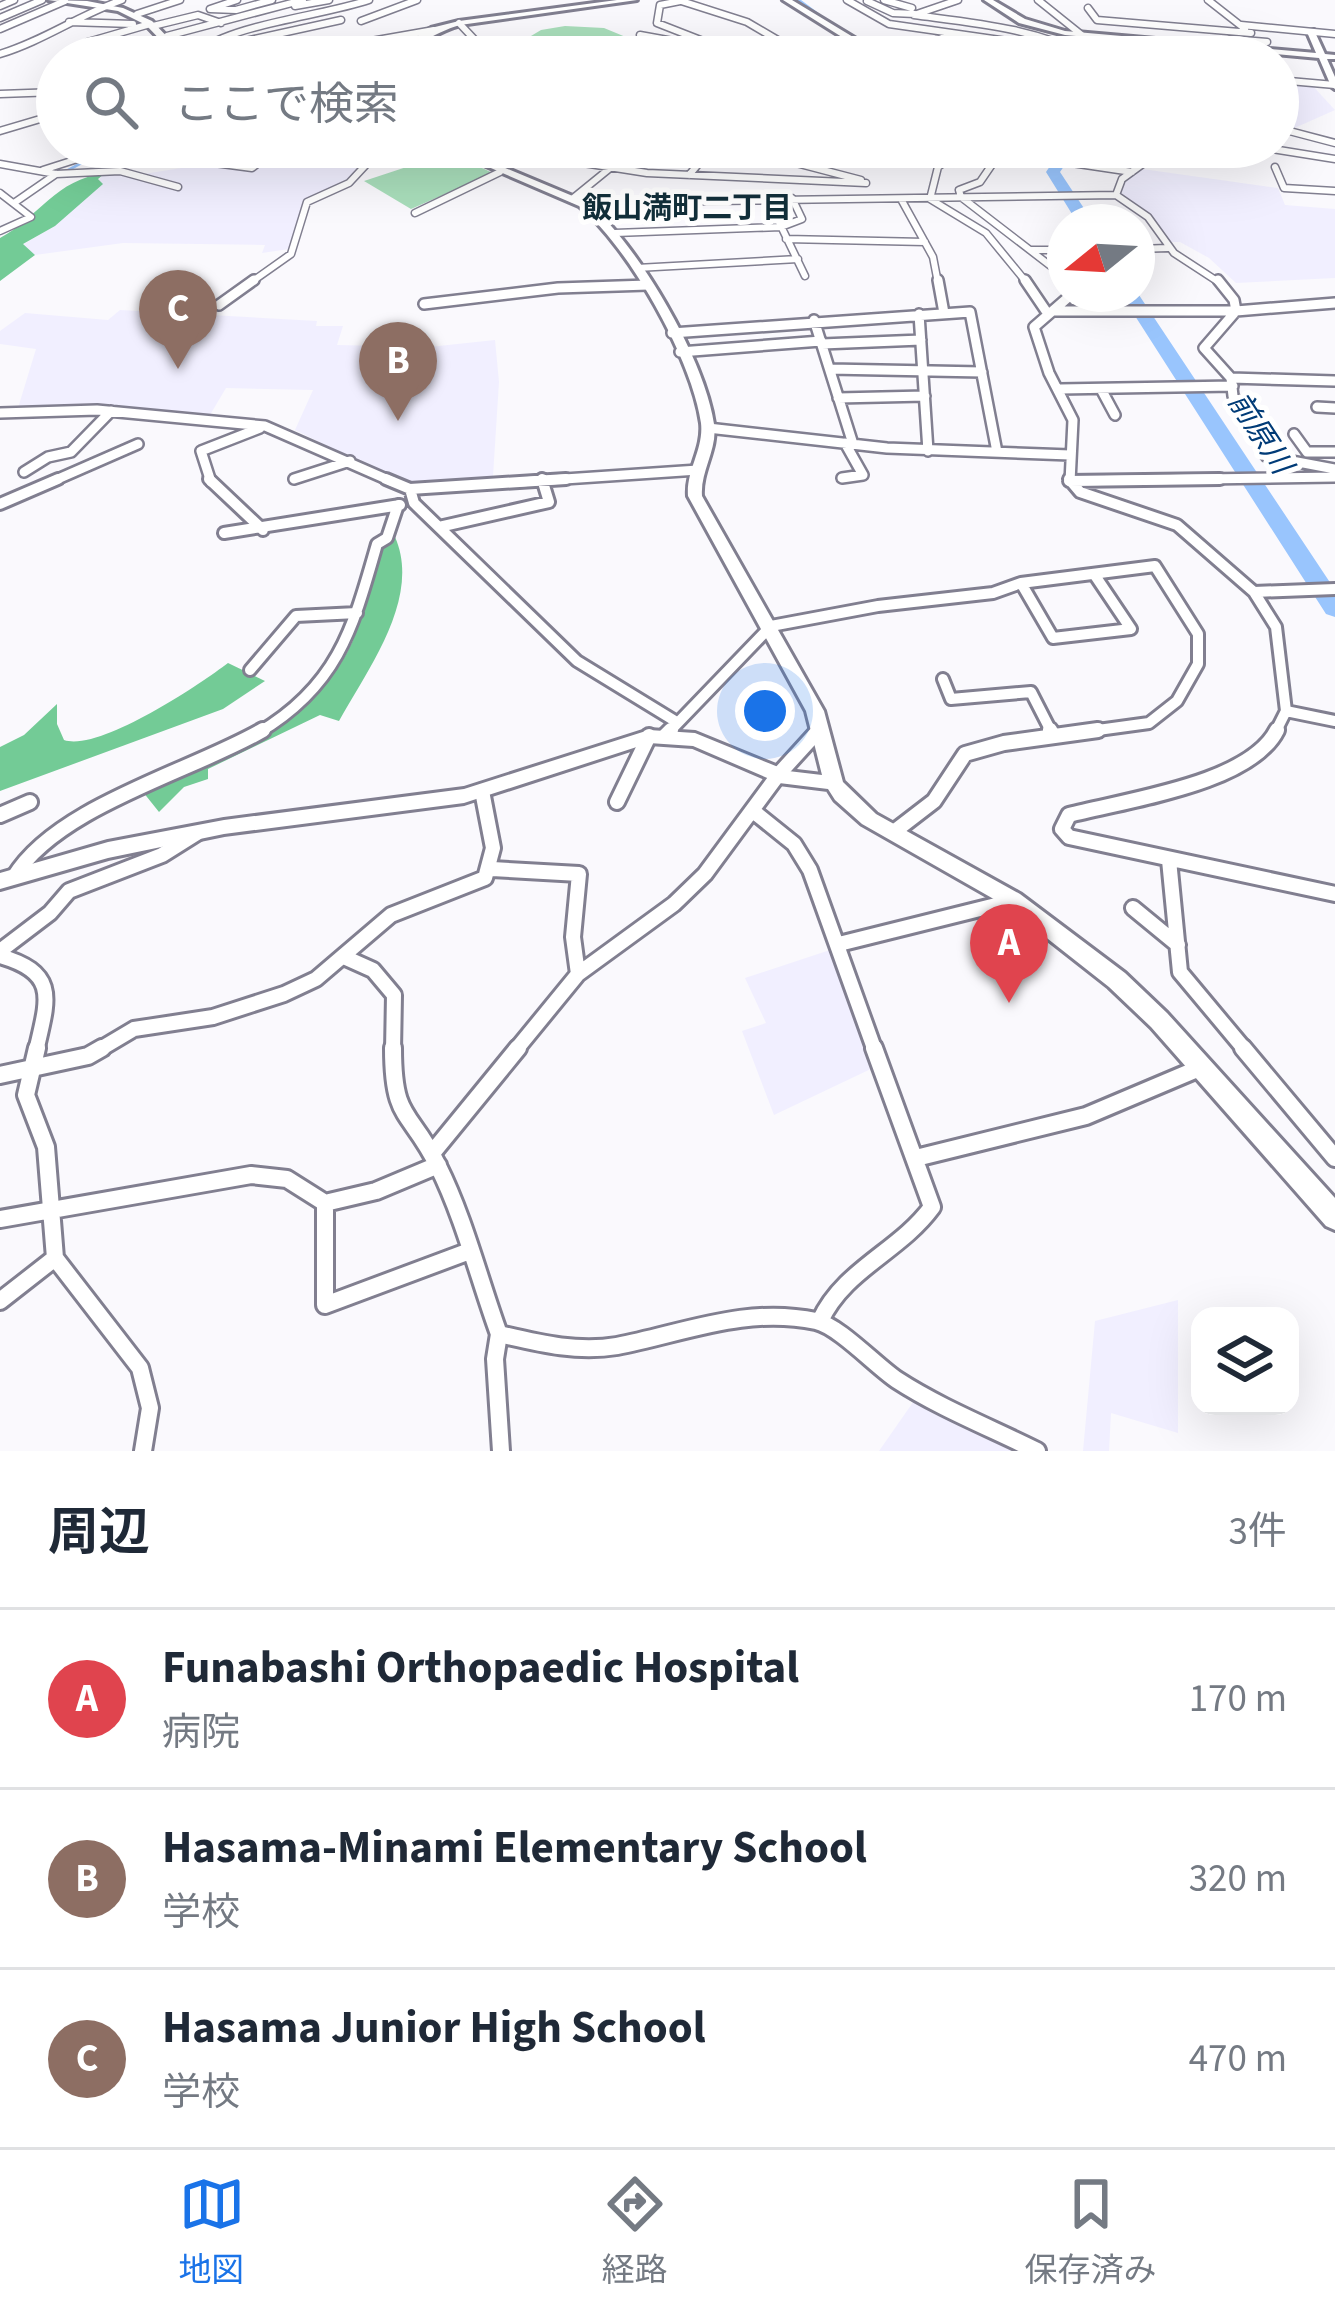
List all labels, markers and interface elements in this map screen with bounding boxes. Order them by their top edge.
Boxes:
search box [36,36,1299,168]
icon: search [78,69,144,135]
text: ここで検索 [174,73,399,137]
district label: 飯山満町二丁目 [582,187,792,230]
north arrow [1047,204,1155,312]
pin: C [139,270,217,369]
pin: B [359,322,437,421]
water label: 前原川 [1217,384,1304,485]
your location [735,681,795,741]
pin: A [970,904,1048,1003]
map controls [1191,1307,1299,1415]
button: layers [1191,1307,1299,1415]
text: 周辺 [48,1497,150,1569]
text: 3件 [1229,1504,1287,1560]
text: Funabashi Orthopaedic Hospital [162,1636,799,1700]
text: A [76,1671,98,1727]
text: 170 m [1189,1671,1287,1727]
text: 病院 [162,1705,240,1761]
text: Hasama-Minami Elementary School [162,1816,867,1880]
text: B [75,1851,99,1907]
text: 320 m [1189,1851,1287,1907]
text: 学校 [162,1885,240,1941]
text: Hasama Junior High School [162,1996,706,2060]
text: C [76,2031,98,2087]
text: 470 m [1189,2031,1287,2087]
text: 学校 [162,2065,240,2121]
tab: 地図 [179,2171,245,2294]
tab: 経路 [602,2171,668,2294]
tab: 保存済み [1025,2171,1157,2294]

